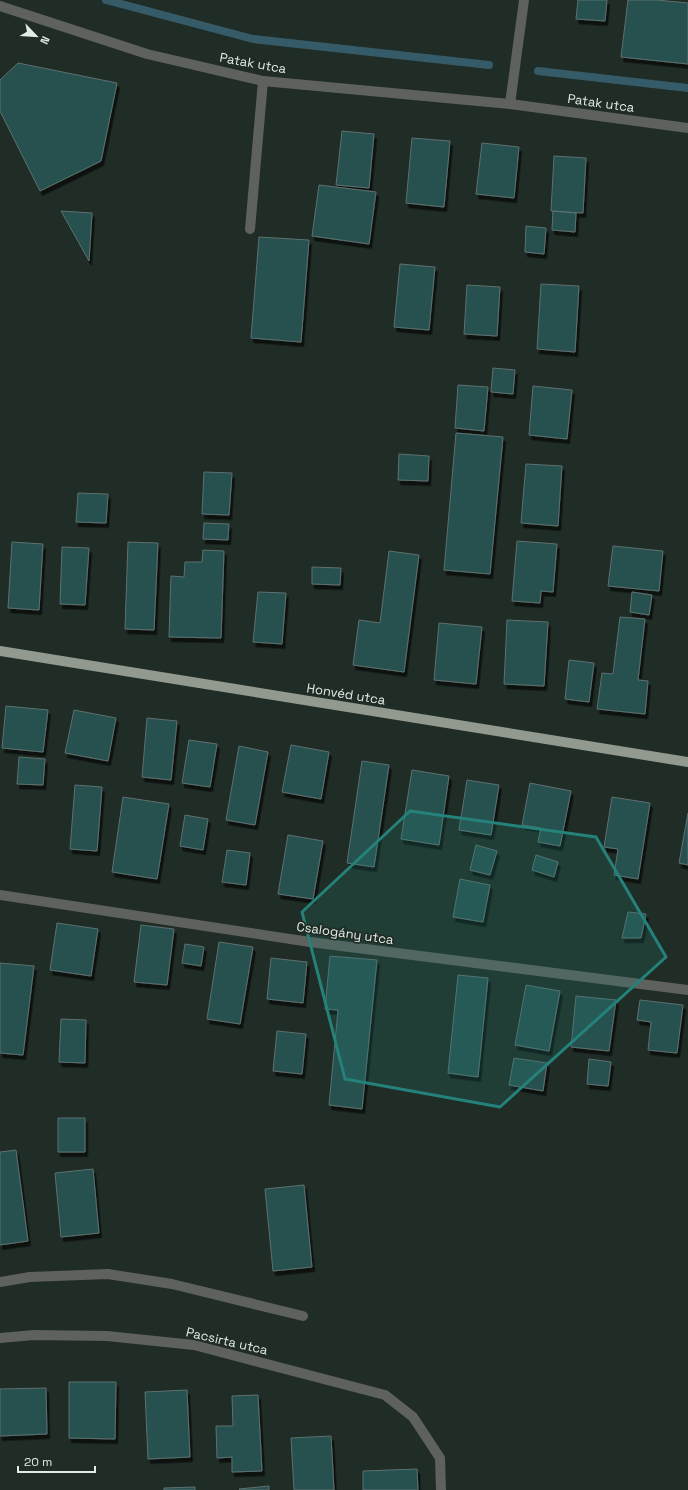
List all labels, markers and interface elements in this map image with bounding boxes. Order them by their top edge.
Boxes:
north arrow [16,16,56,56]
text: N [37,34,53,47]
street label: Patak utca [218,49,288,77]
street label: Patak utca [566,90,636,116]
street label: Honvéd utca [305,679,387,709]
street label: Csalogány utca [295,918,395,948]
street label: Pacsirta utca [184,1323,270,1359]
scale bar [18,1448,95,1474]
text: 20 m [24,1454,52,1470]

